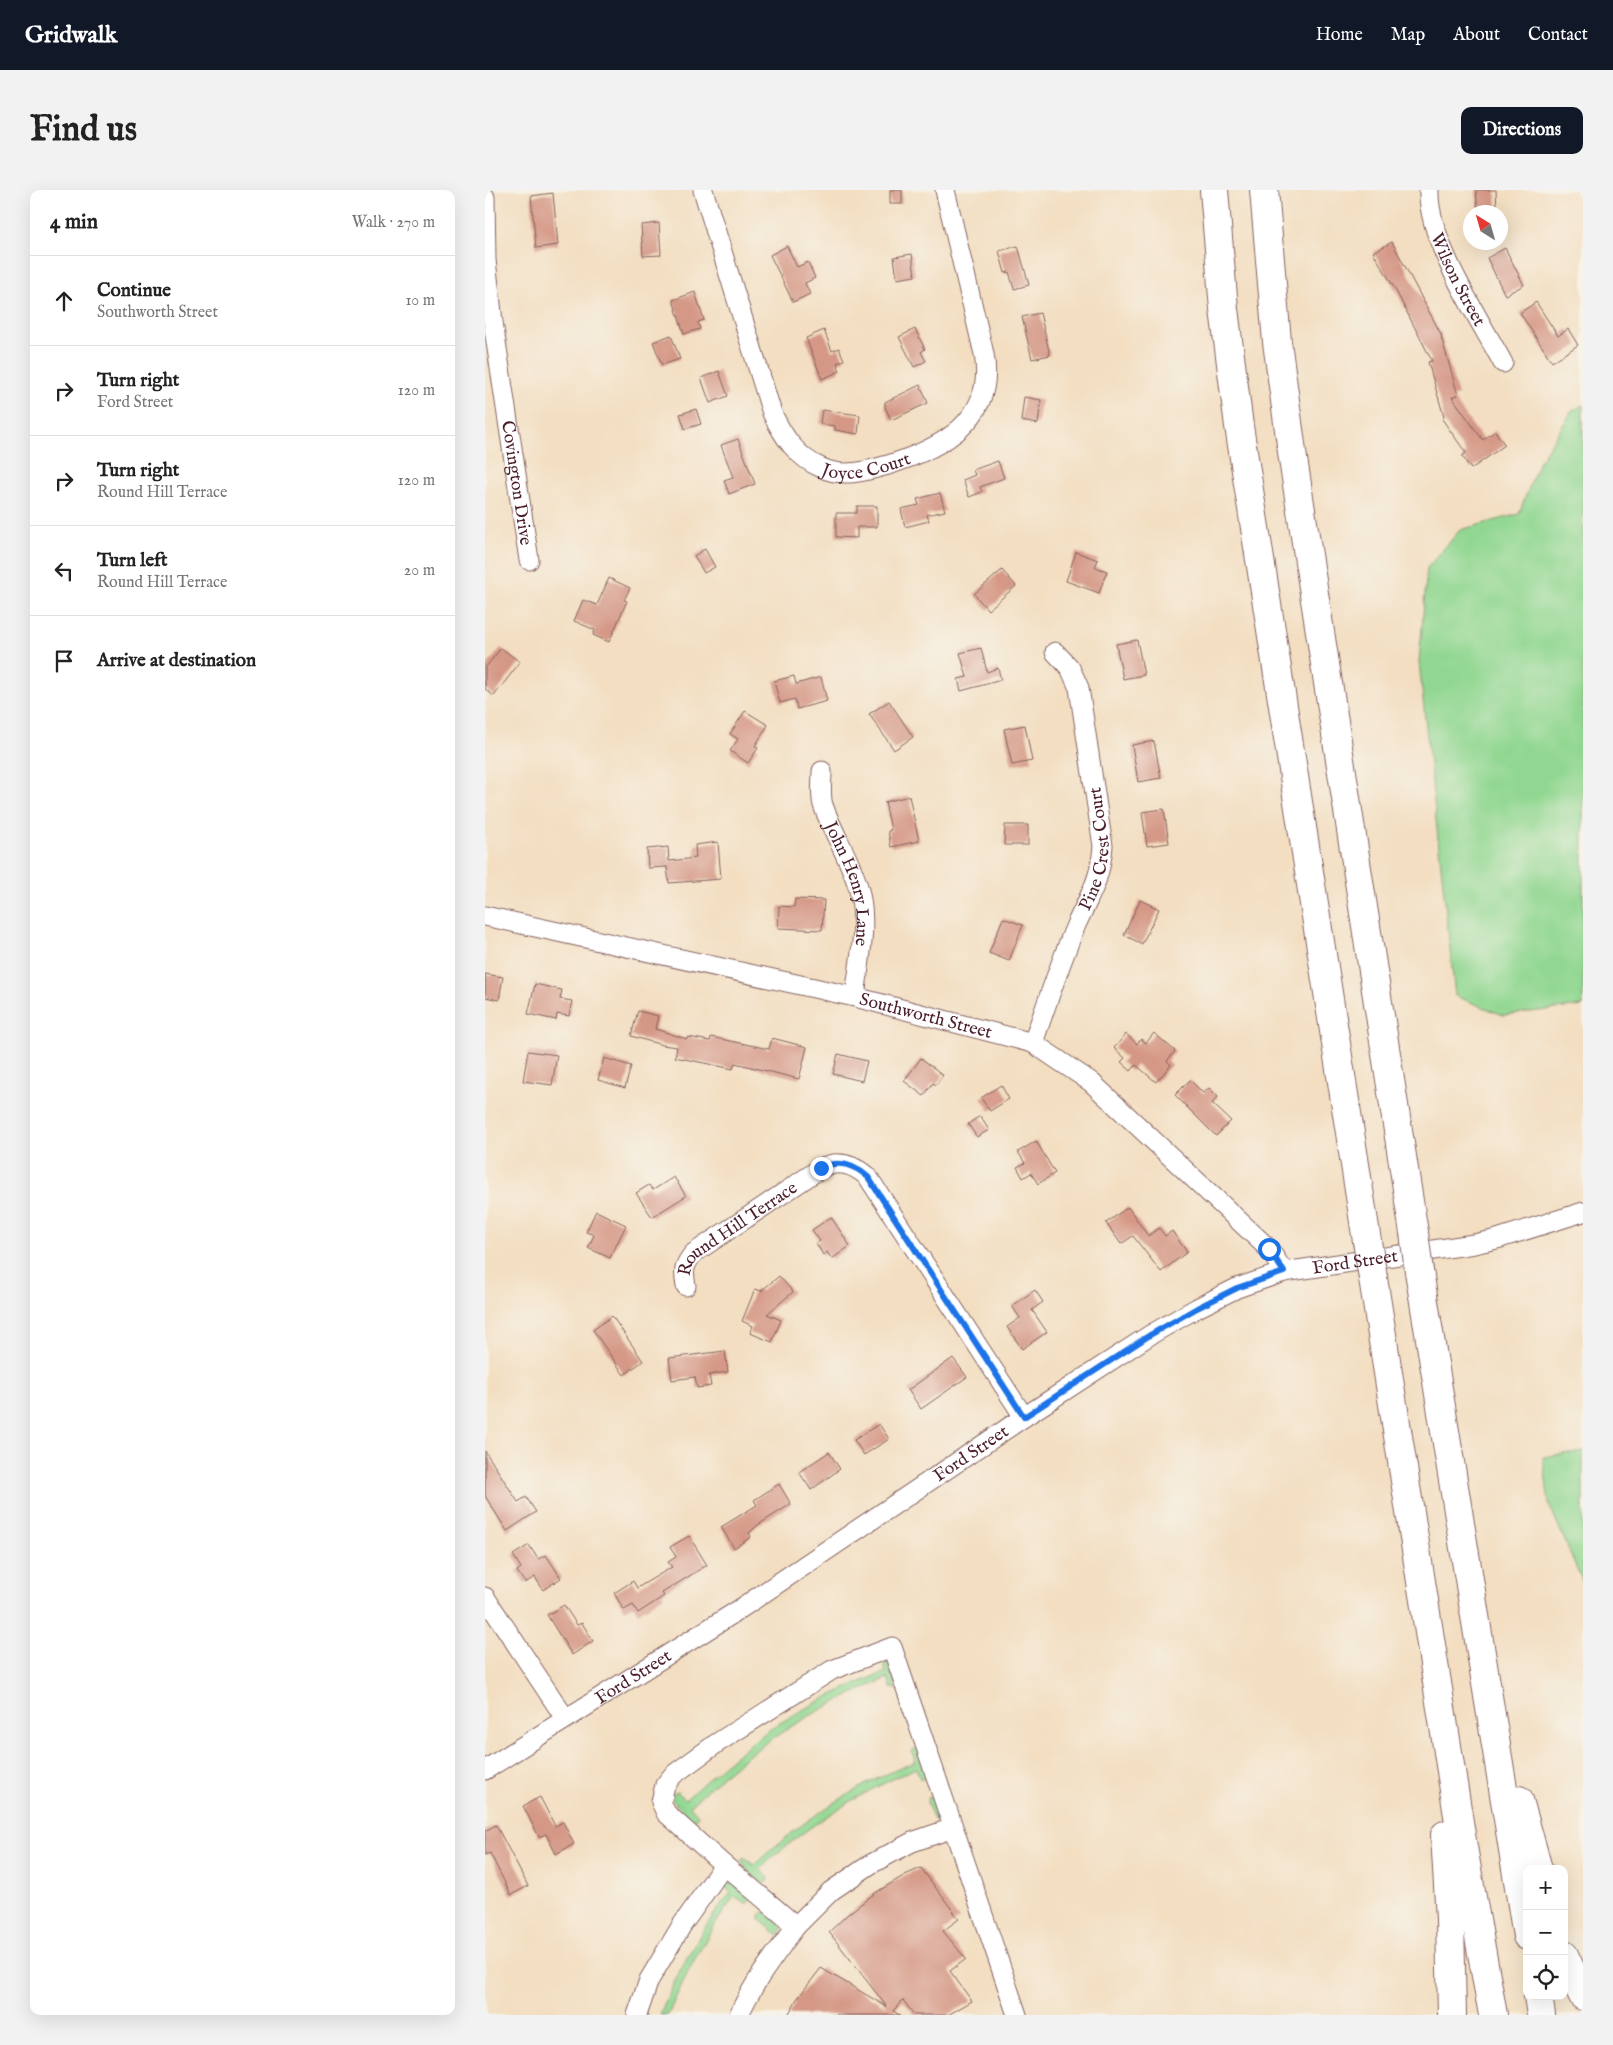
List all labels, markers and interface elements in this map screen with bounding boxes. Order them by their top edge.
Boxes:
text: Gridwalk [25,20,117,51]
text: Home [1316,24,1363,47]
text: Map [1391,24,1425,47]
text: About [1453,24,1500,47]
text: Contact [1528,24,1588,47]
button: Directions [1461,107,1583,154]
text: Find us [30,108,137,153]
north arrow [1463,205,1508,250]
text: 4 min [50,209,98,236]
text: Walk · 270 m [352,213,435,233]
street label: Wilson Street [1425,230,1490,331]
text: Continue [97,279,171,303]
icon: ahead [50,287,78,315]
text: 10 m [405,291,435,311]
text: Southworth Street [97,303,218,323]
text: Turn right [97,369,179,393]
icon: right [50,377,78,405]
text: 120 m [398,381,435,401]
text: Ford Street [97,393,173,413]
street label: Covington Drive [495,419,537,547]
street label: Joyce Court [816,448,914,486]
text: Turn right [97,459,179,483]
icon: right [50,467,78,495]
text: 120 m [398,471,435,491]
text: Round Hill Terrace [97,483,227,503]
text: Turn left [97,549,168,573]
icon: left [50,557,78,585]
text: 20 m [404,561,435,581]
text: Round Hill Terrace [97,573,227,593]
icon: arrive [50,647,78,675]
text: Arrive at destination [97,649,256,673]
street label: Pine Crest Court [1074,786,1116,915]
street label: John Henry Lane [817,816,873,947]
street label: Southworth Street [857,989,994,1045]
route end [810,1157,833,1180]
street label: Round Hill Terrace [674,1177,802,1278]
route start [1258,1238,1281,1261]
street label: Ford Street [1311,1245,1399,1281]
street label: Ford Street [929,1421,1014,1488]
street label: Ford Street [591,1645,676,1711]
map controls [1523,1865,1568,2000]
button: + [1523,1865,1568,1910]
button: − [1523,1910,1568,1955]
button: locate [1523,1955,1568,2000]

